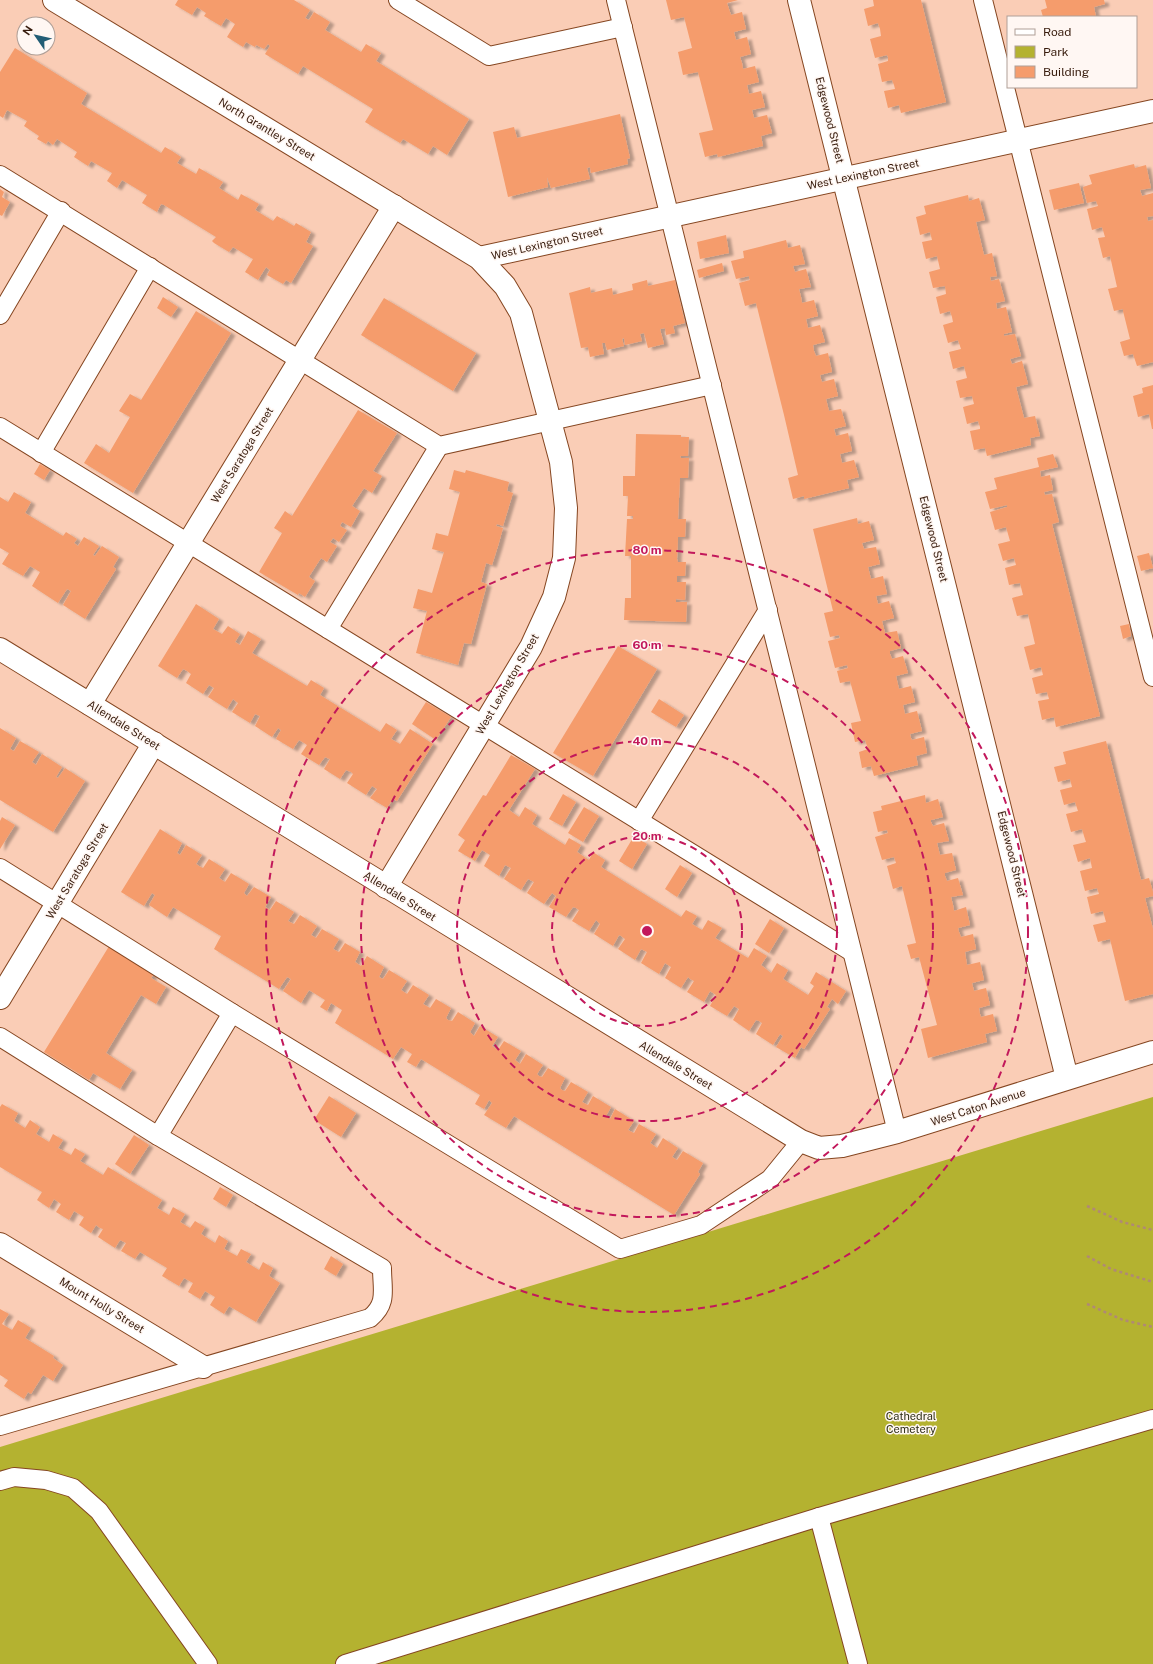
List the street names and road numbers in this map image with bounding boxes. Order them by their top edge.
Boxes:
street label: Edgewood Street [813,76,847,164]
street label: North Grantley Street [217,95,317,163]
street label: West Lexington Street [806,156,920,192]
street label: West Lexington Street [490,224,604,262]
street label: West Saratoga Street [209,405,275,505]
street label: Edgewood Street [917,495,951,583]
street label: West Lexington Street [473,632,541,736]
street label: Allendale Street [86,698,162,752]
street label: Edgewood Street [995,810,1029,898]
street label: West Saratoga Street [44,821,110,921]
street label: Allendale Street [362,869,438,923]
street label: Allendale Street [637,1038,715,1092]
street label: West Caton Avenue [929,1086,1027,1128]
street label: Mount Holly Street [57,1275,147,1335]

